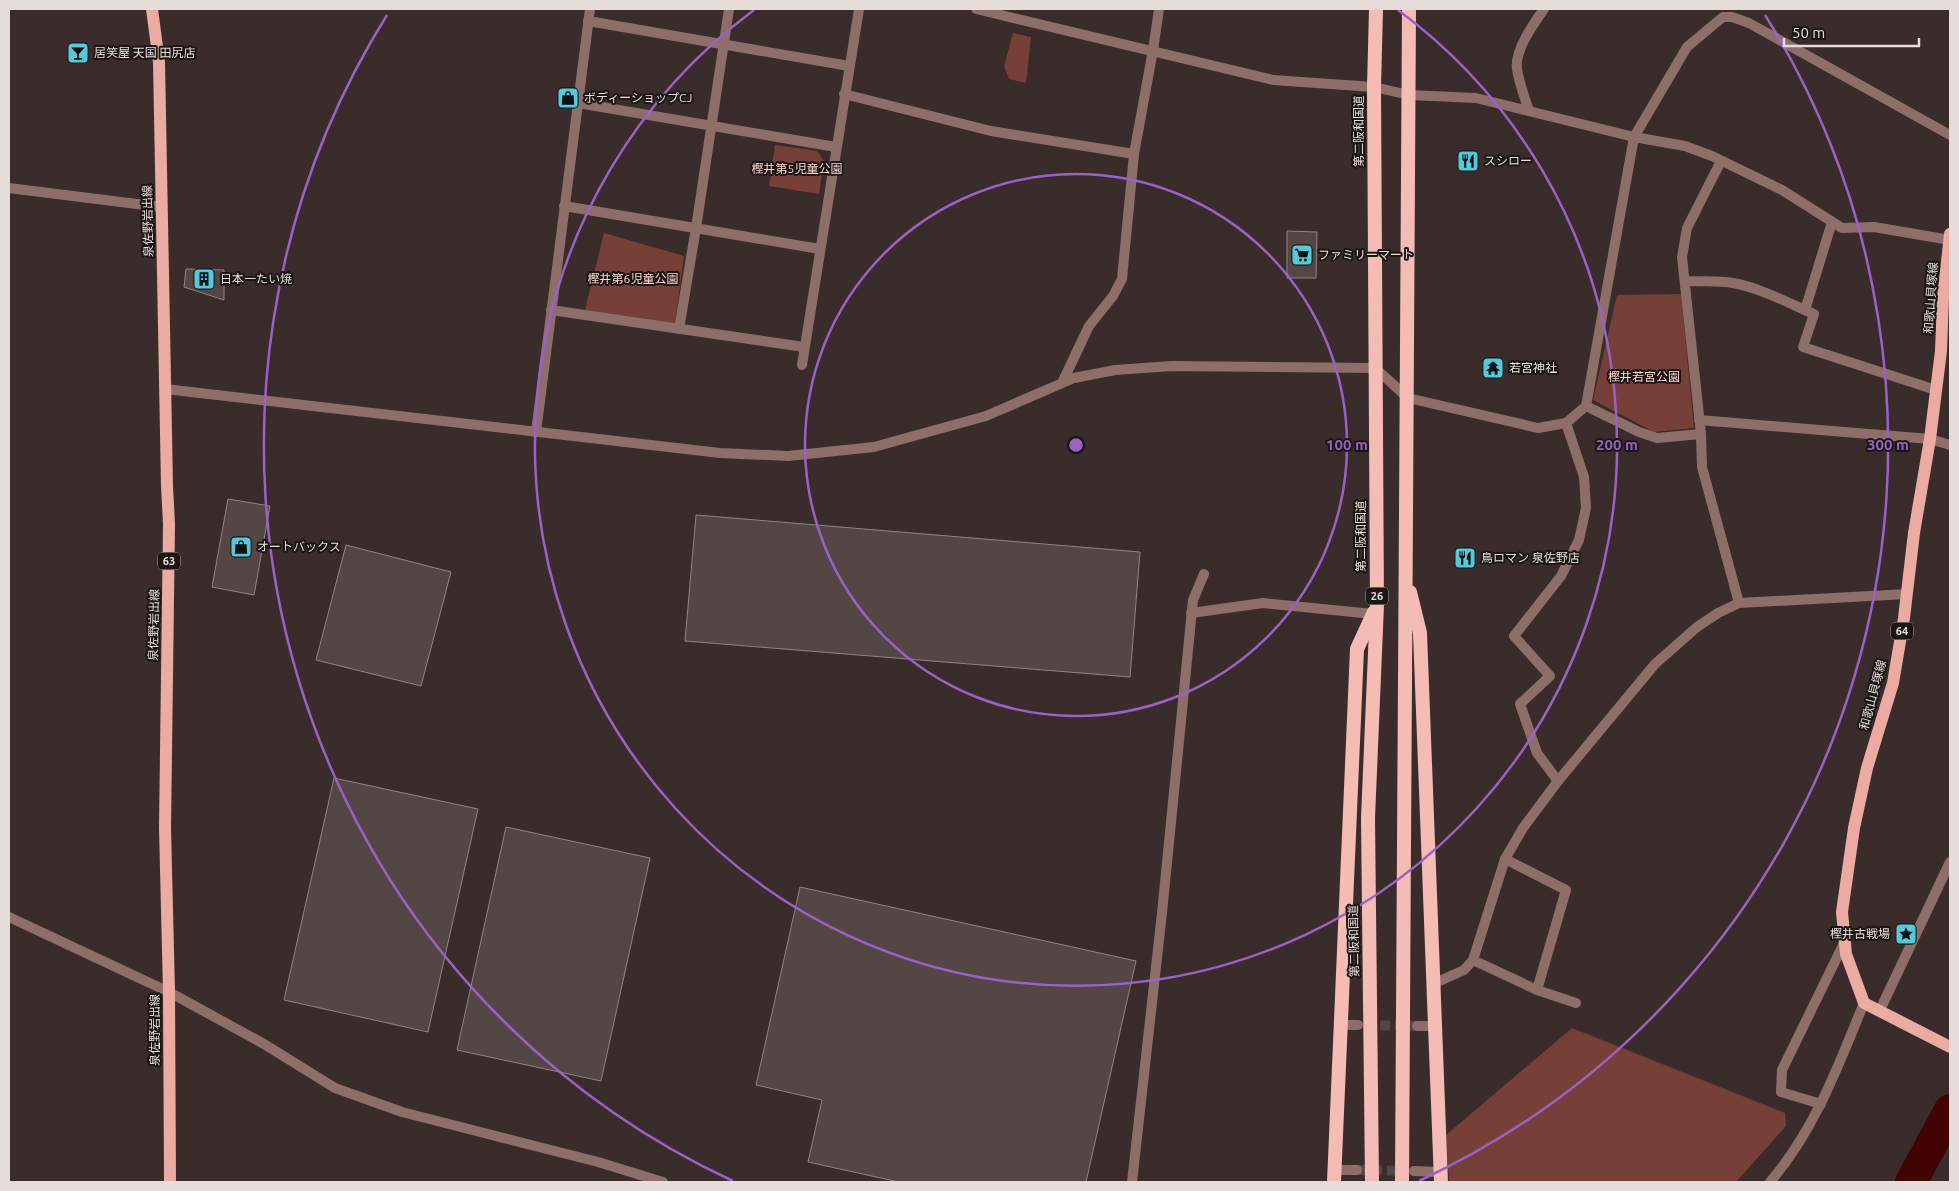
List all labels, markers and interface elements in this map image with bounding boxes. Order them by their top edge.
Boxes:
scale bar [1784,15,1919,47]
text: 50 m [1792,24,1825,41]
bar icon: 居笑屋 天国 田尻店 [66,41,90,65]
place label: 居笑屋 天国 田尻店 [94,46,196,59]
shop icon: ボディーショップCJ [556,86,580,110]
place label: ボディーショップCJ [584,91,692,104]
street label: 第二阪和国道 [1352,95,1365,167]
restaurant icon: スシロー [1456,149,1480,173]
place label: スシロー [1484,154,1532,167]
park label: 樫井第5児童公園 [752,162,842,175]
street label: 泉佐野岩出線 [140,185,155,257]
supermarket icon: ファミリーマート [1290,243,1314,267]
place label: ファミリーマート [1318,248,1414,261]
street label: 和歌山貝塚線 [1922,262,1939,334]
building icon: 日本一たい焼 [192,267,216,291]
place label: 日本一たい焼 [220,272,292,285]
park label: 樫井第6児童公園 [588,272,678,285]
temple icon: 若宮神社 [1481,356,1505,380]
place label: 若宮神社 [1509,361,1557,374]
park label: 樫井若宮公園 [1608,370,1680,383]
centre of rings [1067,436,1085,454]
text: 100 m [1326,436,1368,453]
text: 200 m [1596,436,1638,453]
text: 300 m [1867,436,1909,453]
street label: 第二阪和国道 [1354,500,1367,572]
shop icon: オートバックス [229,535,253,559]
place label: オートバックス [257,540,341,553]
restaurant icon: 鳥ロマン 泉佐野店 [1453,546,1477,570]
place label: 鳥ロマン 泉佐野店 [1481,551,1580,564]
road number: 63 [158,552,180,570]
road number: 26 [1366,588,1388,604]
street label: 泉佐野岩出線 [146,589,161,661]
road number: 64 [1891,622,1913,640]
street label: 和歌山貝塚線 [1857,658,1888,731]
street label: 第二阪和国道 [1346,905,1361,977]
place icon: 樫井古戦場 [1894,922,1918,946]
place label: 樫井古戦場 [1830,927,1890,940]
street label: 泉佐野岩出線 [148,994,161,1066]

